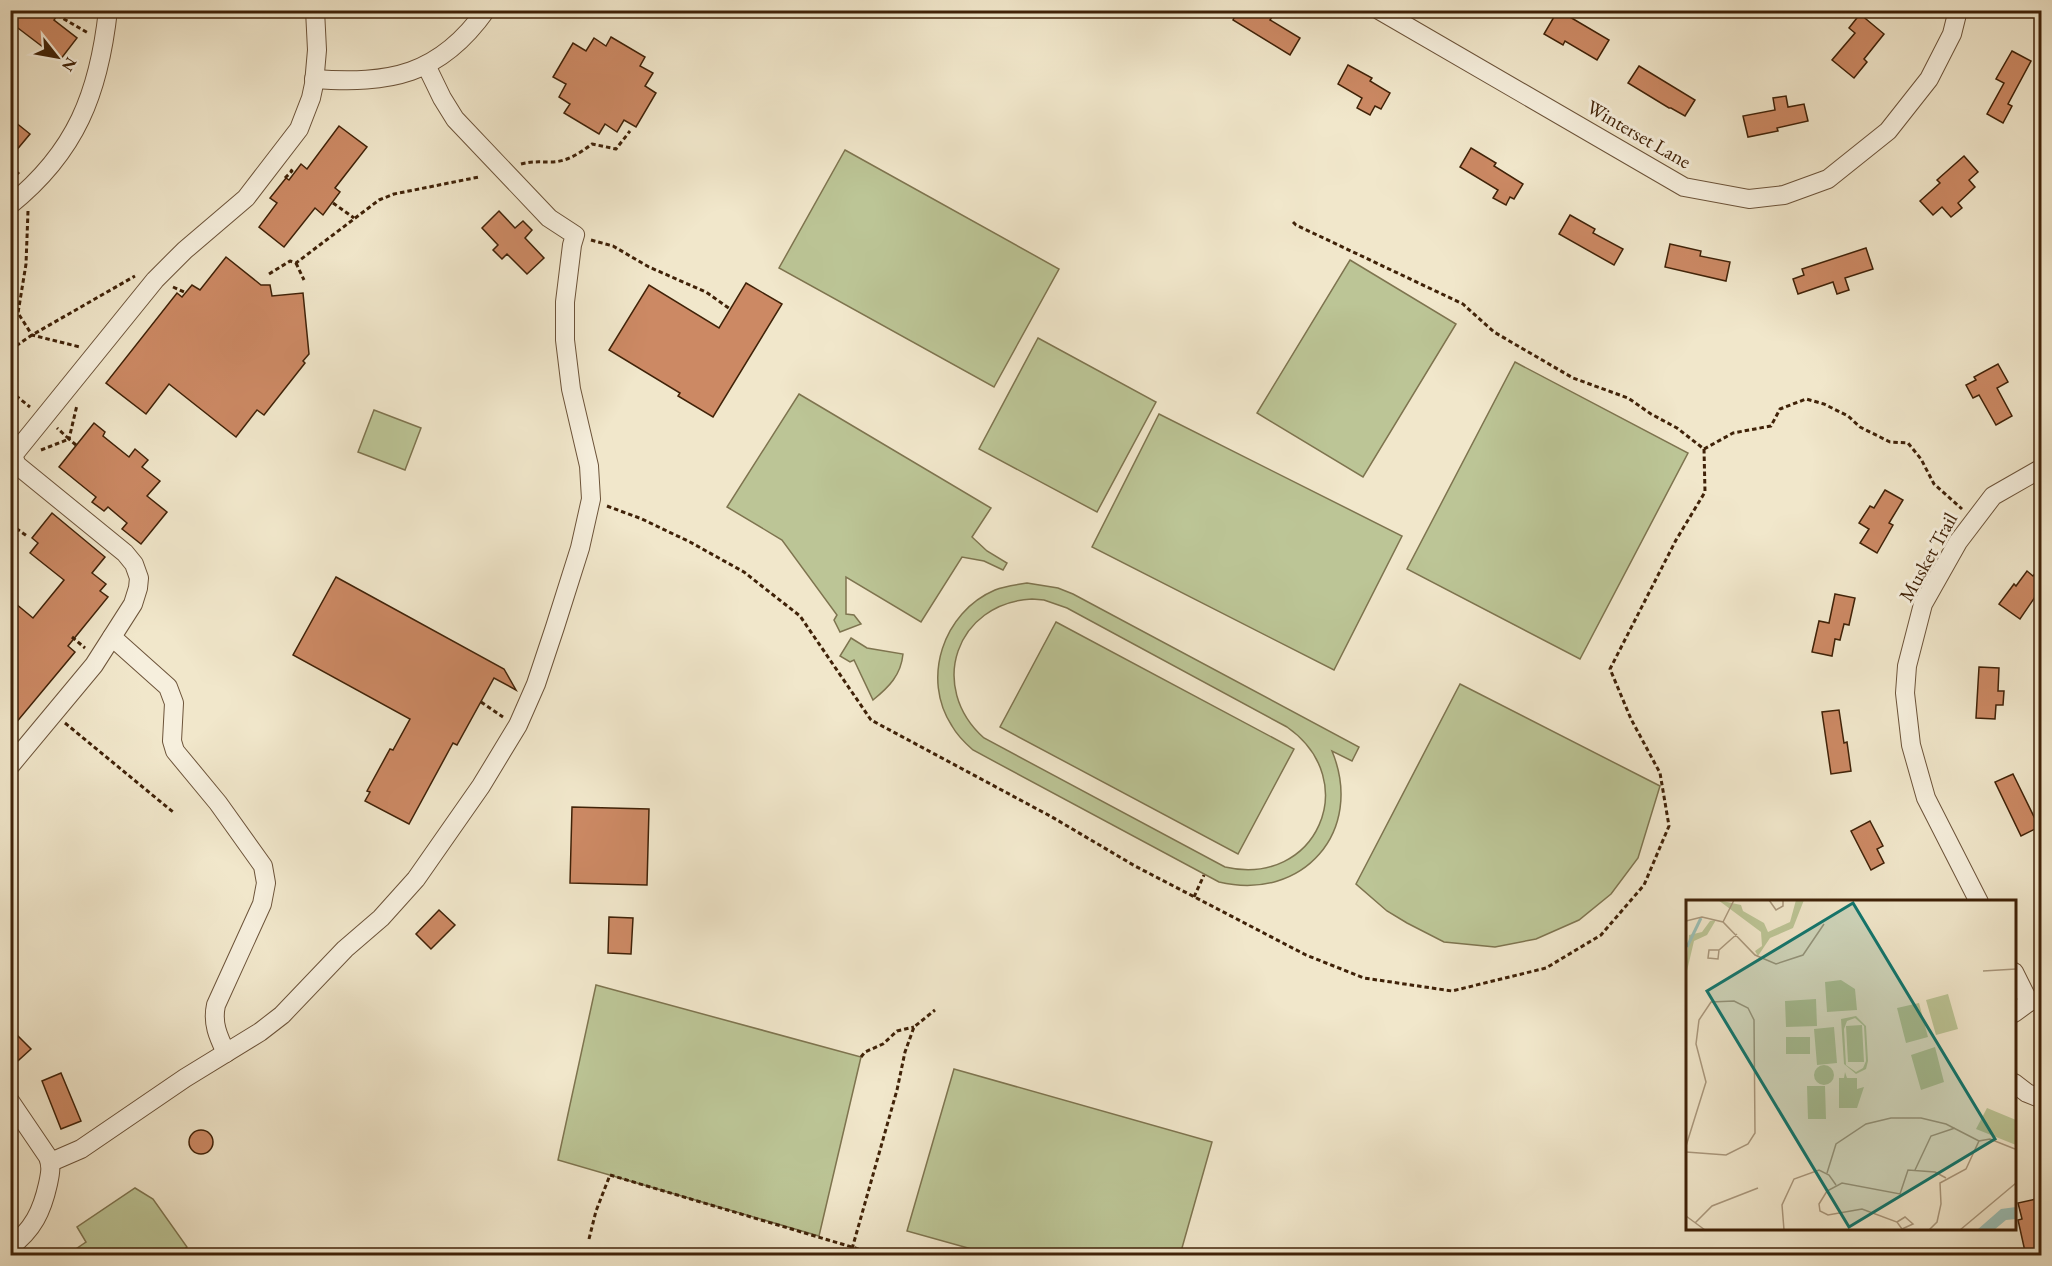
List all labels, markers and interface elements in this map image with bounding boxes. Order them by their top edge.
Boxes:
north arrow [27,27,87,87]
text: N [57,54,82,75]
street label: Winterset Lane [1582,94,1696,175]
street label: Musket Trail [1893,508,1963,606]
inset map [1686,900,2016,1230]

